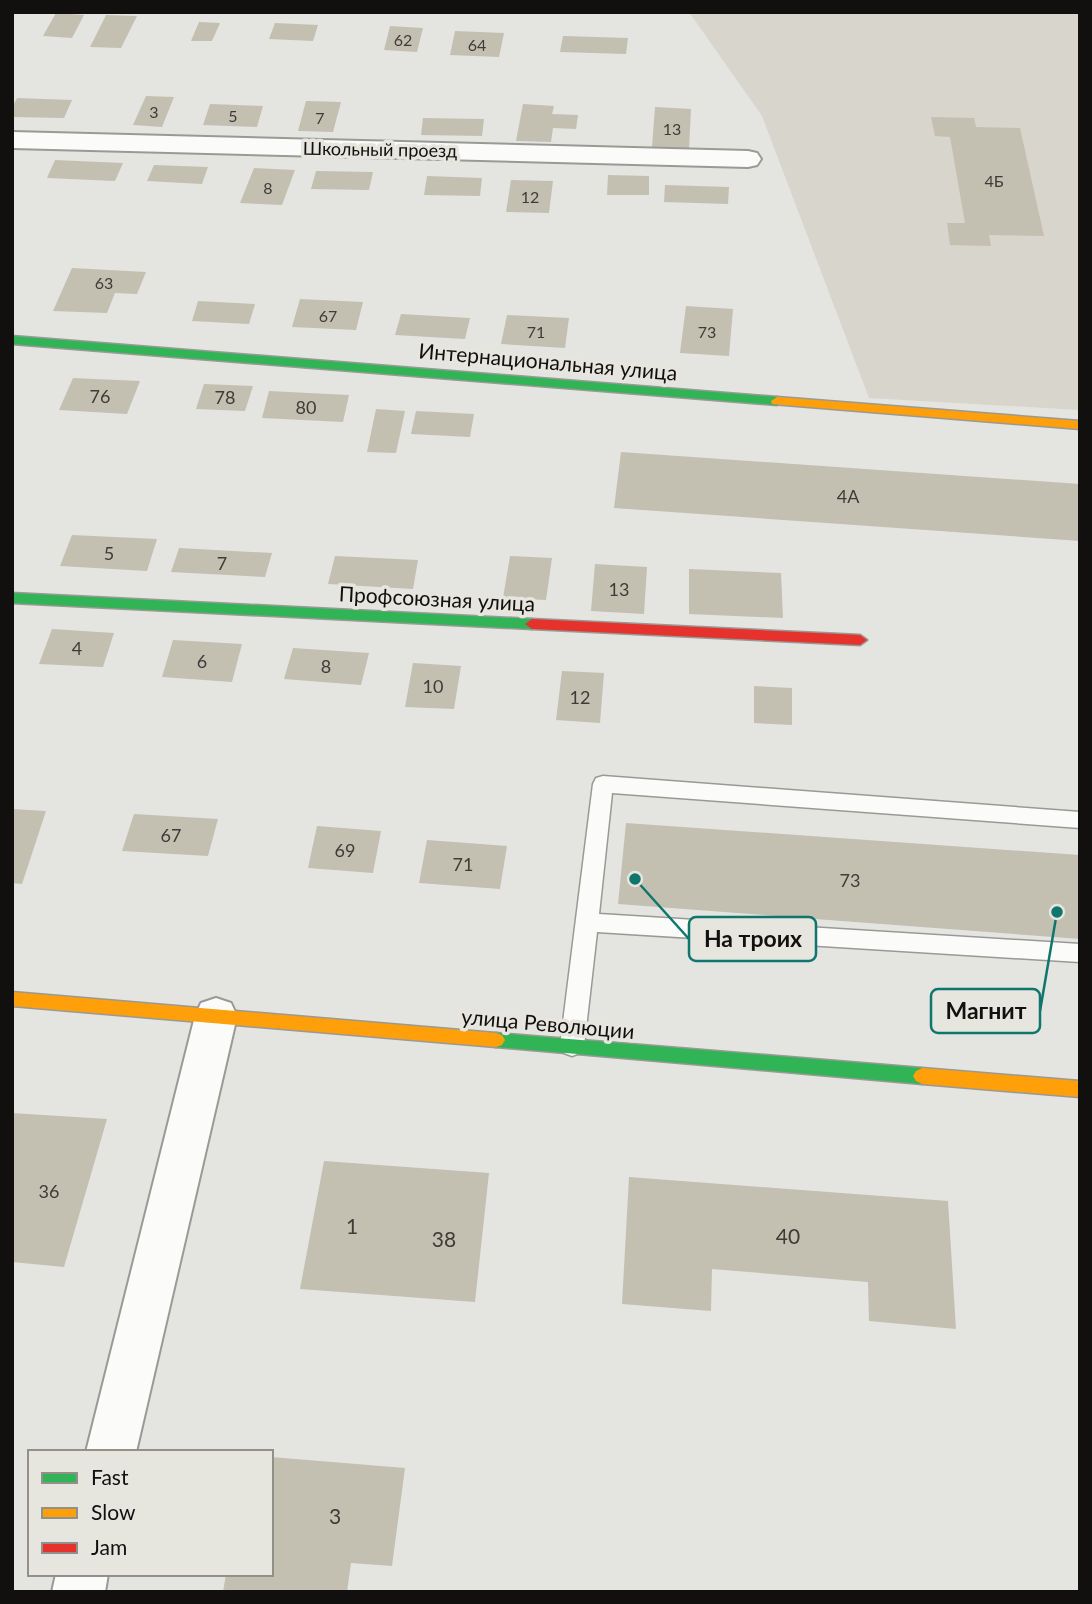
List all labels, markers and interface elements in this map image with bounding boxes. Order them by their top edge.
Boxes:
house number: 62 [394,30,412,49]
house number: 64 [468,35,486,54]
house number: 3 [149,102,159,121]
house number: 5 [228,106,238,125]
house number: 7 [315,108,325,127]
house number: 13 [663,119,681,138]
street label: Школьный проезд [303,137,457,161]
house number: 4Б [984,171,1004,190]
house number: 8 [263,178,273,197]
house number: 12 [521,187,539,206]
house number: 63 [95,273,113,292]
house number: 67 [319,306,337,325]
house number: 71 [527,322,545,341]
house number: 73 [698,322,716,341]
street label: Интернациональная улица [418,337,678,385]
house number: 76 [90,385,110,407]
house number: 78 [215,386,235,408]
house number: 80 [296,396,316,418]
house number: 4А [837,485,860,507]
house number: 5 [104,542,114,564]
house number: 7 [217,552,227,574]
house number: 13 [609,578,629,600]
street label: Профсоюзная улица [338,580,536,616]
house number: 4 [72,637,82,659]
house number: 6 [197,650,207,672]
house number: 8 [321,655,331,677]
house number: 10 [423,675,443,697]
house number: 12 [570,686,590,708]
house number: 67 [161,824,181,846]
house number: 69 [335,839,355,861]
house number: 71 [453,853,473,875]
house number: 73 [840,869,860,891]
callout: На троих [689,917,816,961]
text: На троих [704,924,802,952]
callout: Магнит [931,989,1040,1033]
text: Магнит [945,996,1027,1024]
street label: улица Революции [460,1003,636,1043]
house number: 36 [39,1180,59,1202]
house number: 1 [346,1213,358,1238]
house number: 40 [776,1223,800,1248]
house number: 38 [432,1226,456,1251]
legend [28,1450,273,1576]
text: Fast [91,1464,129,1489]
text: Slow [91,1499,136,1524]
house number: 3 [329,1503,341,1528]
text: Jam [91,1534,127,1559]

